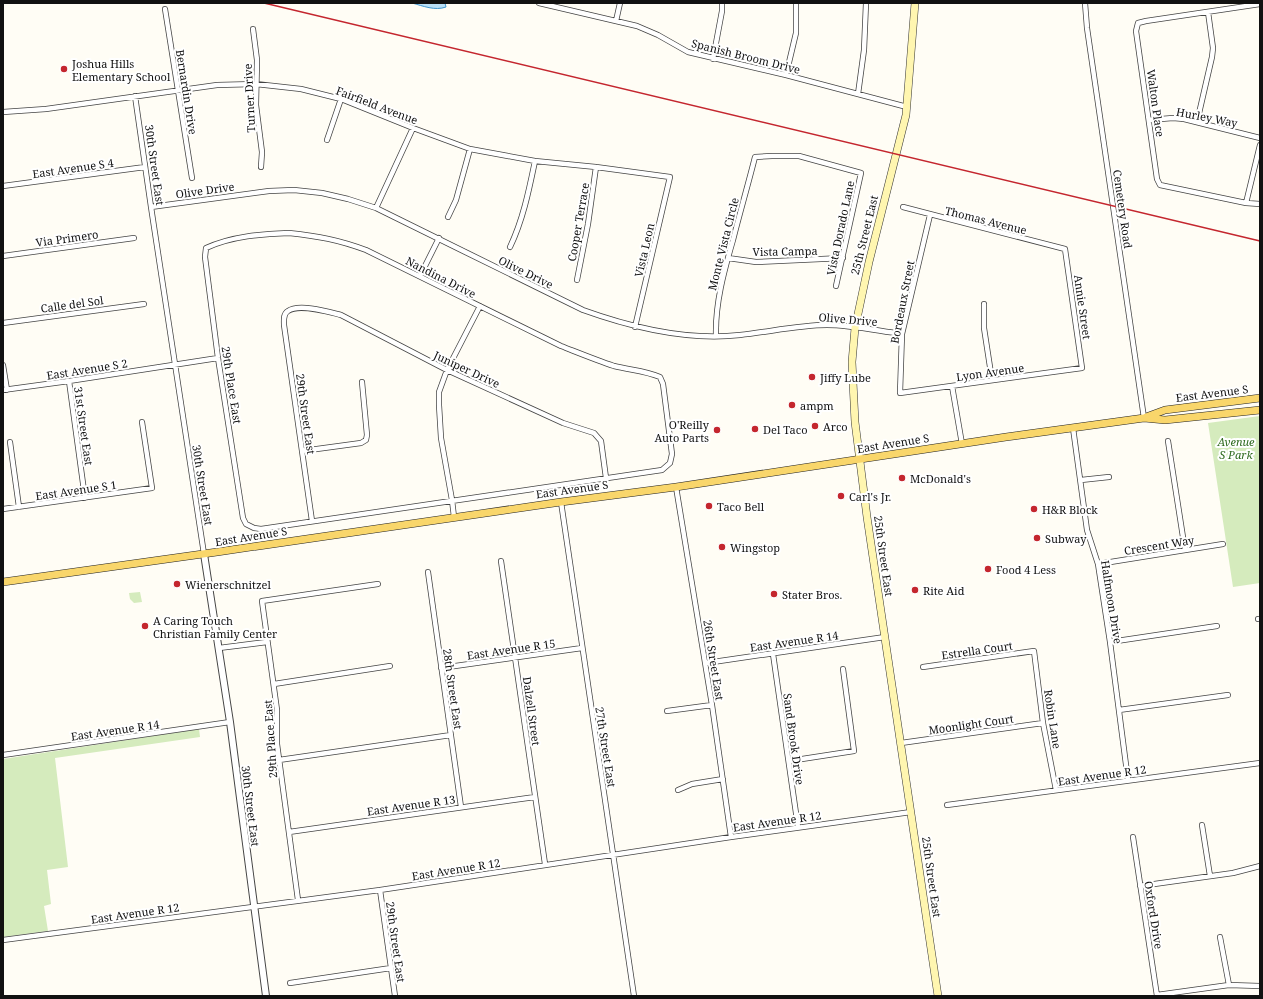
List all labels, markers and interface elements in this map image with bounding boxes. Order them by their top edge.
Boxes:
street label: Spanish Broom Drive [690,35,802,77]
street label: Bernardin Drive [173,48,201,136]
place label: Joshua Hills Elementary School [71,56,171,84]
street label: Turner Drive [240,63,258,133]
marker: Joshua Hills Elementary School [59,64,69,74]
street label: Walton Place [1144,68,1168,138]
street label: Fairfield Avenue [334,83,420,128]
street label: Hurley Way [1175,104,1240,130]
street label: 30th Street East [142,124,168,206]
street label: East Avenue S 4 [31,155,115,181]
street label: Cemetery Road [1110,169,1136,250]
street label: Olive Drive [175,178,235,202]
street label: Vista Dorado Lane [823,179,857,277]
street label: Cooper Terrace [564,181,592,263]
street label: 25th Street East [847,194,881,276]
street label: Monte Vista Circle [704,196,742,292]
street label: Thomas Avenue [944,203,1029,237]
street label: Vista Leon [631,222,657,278]
street label: Via Primero [35,226,99,250]
street label: Vista Campa [752,243,818,259]
street label: Olive Drive [496,252,556,292]
street label: Nandina Drive [403,253,479,301]
street label: Bordeaux Street [887,259,917,345]
street label: Annie Street [1071,274,1095,340]
street label: Calle del Sol [40,292,105,316]
street label: Olive Drive [818,309,878,329]
street label: 29th Place East [218,345,246,425]
street label: Juniper Drive [431,347,503,391]
street label: East Avenue S 2 [45,355,129,383]
street label: Lyon Avenue [955,360,1025,384]
place label: Jiffy Lube [819,370,871,385]
marker: Jiffy Lube [807,372,817,382]
street label: 29th Street East [293,373,319,455]
street label: East Avenue S [1175,381,1249,405]
street label: 31st Street East [71,386,97,466]
place label: ampm [800,398,834,413]
marker: ampm [787,400,797,410]
place label: O'Reilly Auto Parts [655,417,710,445]
place label: Arco [823,419,848,434]
marker: Arco [810,421,820,431]
place label: Del Taco [763,422,808,437]
marker: Del Taco [750,424,760,434]
marker: O'Reilly Auto Parts [712,425,722,435]
street label: East Avenue S [856,430,930,456]
park label: Avenue S Park [1216,434,1255,462]
street label: 30th Street East [189,444,217,527]
place label: McDonald's [910,471,971,486]
marker: McDonald's [897,473,907,483]
street label: East Avenue S [535,476,609,502]
street label: East Avenue S 1 [34,477,118,503]
place label: Carl's Jr. [849,489,891,504]
marker: Carl's Jr. [836,491,846,501]
place label: Taco Bell [717,499,765,514]
marker: Taco Bell [704,501,714,511]
place label: H&R Block [1042,502,1098,517]
marker: H&R Block [1029,504,1039,514]
street label: 25th Street East [871,515,897,597]
street label: East Avenue S [214,523,288,549]
place label: Subway [1045,531,1087,546]
street label: Crescent Way [1123,532,1196,558]
marker: Subway [1032,533,1042,543]
place label: Wingstop [730,540,780,555]
marker: Wingstop [717,542,727,552]
street label: Halfmoon Drive [1098,559,1126,645]
place label: Food 4 Less [996,562,1056,577]
marker: Food 4 Less [983,564,993,574]
place label: Wienerschnitzel [185,577,271,592]
marker: Wienerschnitzel [172,579,182,589]
place label: Rite Aid [923,583,965,598]
marker: Rite Aid [910,585,920,595]
place label: Stater Bros. [782,587,843,602]
marker: Stater Bros. [769,589,779,599]
place label: A Caring Touch Christian Family Center [153,613,278,641]
street label: 26th Street East [700,619,728,702]
marker: A Caring Touch Christian Family Center [140,621,150,631]
street label: East Avenue R 14 [749,627,839,655]
street label: East Avenue R 15 [466,635,556,663]
street label: Estrella Court [940,638,1014,662]
street label: 28th Street East [440,648,466,730]
street label: Dalzell Street [520,676,544,747]
street label: Robin Lane [1041,688,1065,750]
street label: Sand Brook Drive [780,692,808,786]
street label: 29th Place East [260,699,280,779]
street label: 27th Street East [592,706,620,789]
street label: Moonlight Court [927,711,1015,737]
street label: East Avenue R 14 [70,716,160,744]
street label: East Avenue R 12 [1057,761,1147,789]
street label: 30th Street East [239,765,263,847]
street label: East Avenue R 13 [366,791,456,819]
street label: East Avenue R 12 [732,807,822,835]
street label: 25th Street East [919,836,945,918]
street label: East Avenue R 12 [411,855,501,883]
street label: Oxford Drive [1141,880,1167,950]
street label: East Avenue R 12 [90,899,180,927]
street label: 29th Street East [383,901,409,983]

